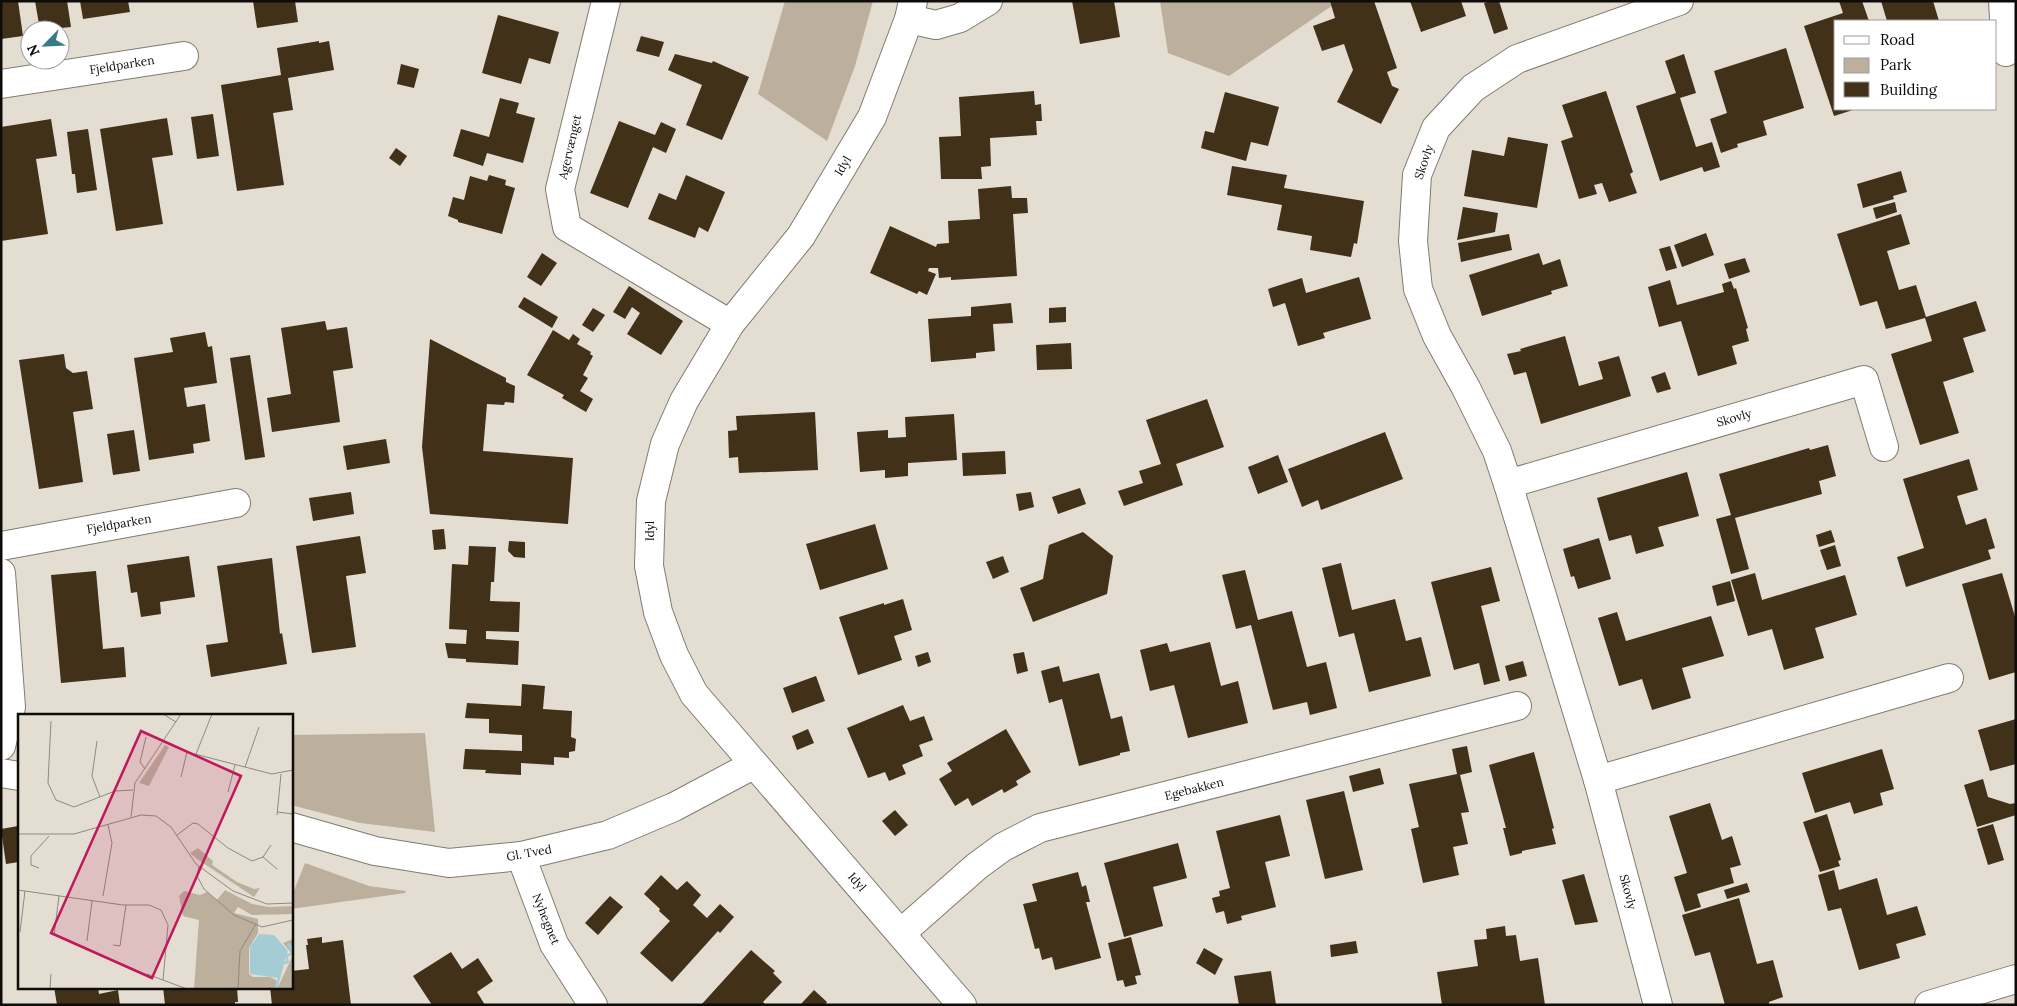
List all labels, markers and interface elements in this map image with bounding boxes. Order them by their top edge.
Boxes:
north arrow [20,20,70,70]
legend [1834,20,1997,110]
text: Road [1880,30,1915,49]
text: N [23,42,44,59]
street label: Fjeldparken [88,52,155,77]
text: Park [1880,55,1911,74]
text: Building [1880,80,1938,99]
street label: Agervænget [555,113,584,182]
street label: Skovly [1411,142,1437,181]
street label: Idyl [831,153,854,178]
street label: Skovly [1715,405,1754,430]
street label: Fjeldparken [85,510,152,537]
street label: Idyl [642,521,657,541]
inset map [18,714,292,988]
street label: Egebakken [1163,774,1225,803]
street label: Gl. Tved [505,841,553,864]
street label: Idyl [845,869,870,894]
street label: Skovly [1617,873,1641,912]
street label: Nyhegnet [529,891,564,947]

